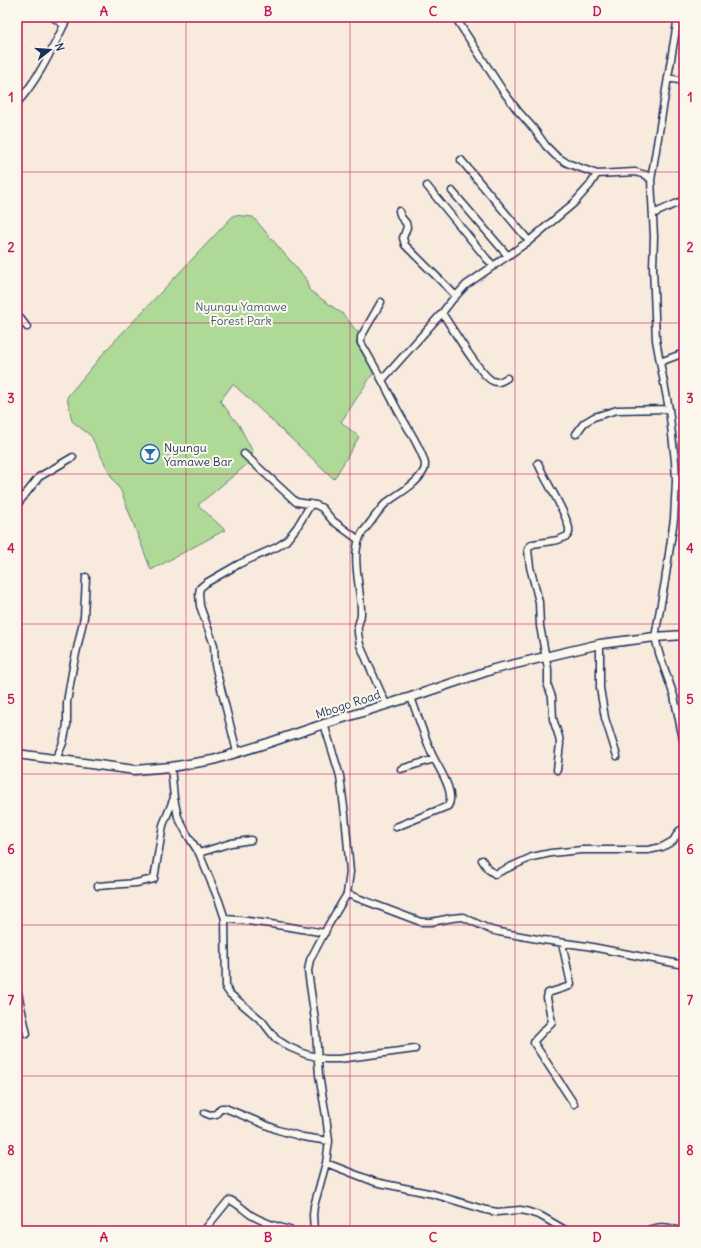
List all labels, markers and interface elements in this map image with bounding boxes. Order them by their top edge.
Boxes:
text: A [100,3,109,20]
text: B [264,3,273,20]
text: C [429,3,438,20]
text: D [592,3,602,20]
north arrow [30,30,70,70]
text: N [52,41,67,53]
text: 1 [8,89,14,106]
text: 1 [687,89,693,106]
text: 2 [7,239,15,256]
text: 2 [686,239,694,256]
park label: Nyungu Yamawe Forest Park [195,299,287,328]
text: 3 [7,390,15,407]
text: 3 [686,390,694,407]
place label: Nyungu Yamawe Bar [164,440,233,469]
bar icon: Nyungu Yamawe Bar [139,443,161,465]
text: 4 [7,540,15,557]
text: 4 [686,540,694,557]
street label: Mbogo Road [314,686,382,722]
text: 5 [7,691,15,708]
text: 5 [686,691,694,708]
text: 6 [7,841,15,858]
text: 6 [686,841,694,858]
text: 7 [8,992,15,1009]
text: 7 [687,992,694,1009]
text: 8 [7,1142,15,1159]
text: 8 [686,1142,694,1159]
text: A [100,1229,109,1246]
text: B [264,1229,273,1246]
text: C [429,1229,438,1246]
text: D [592,1229,602,1246]

